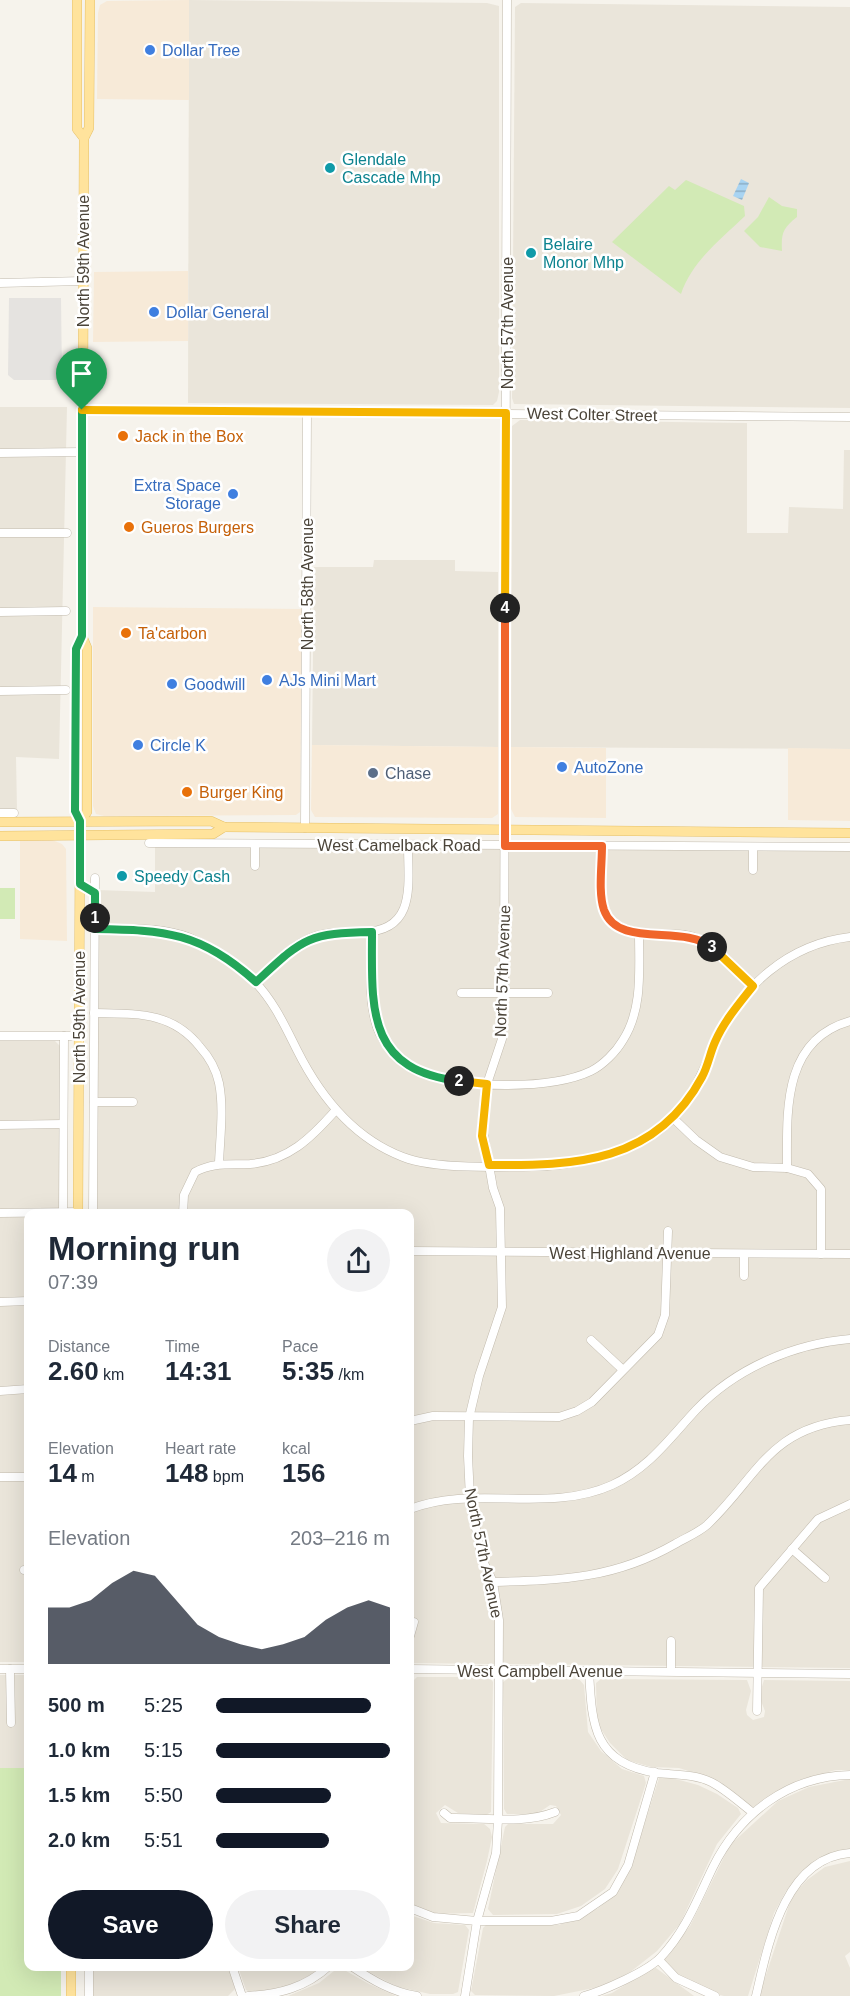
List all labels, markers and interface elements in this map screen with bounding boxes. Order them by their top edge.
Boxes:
place label: Dollar Tree [162,42,240,59]
marker: Dollar Tree [143,43,157,57]
place label: Glendale Cascade Mhp [342,151,441,186]
marker: Glendale Cascade Mhp [323,161,337,175]
street label: North 59th Avenue [75,195,92,327]
place label: Belaire Monor Mhp [543,236,624,271]
marker: Belaire Monor Mhp [524,246,538,260]
street label: North 57th Avenue [499,257,516,389]
place label: Dollar General [166,304,269,321]
marker: Dollar General [147,305,161,319]
pin [56,348,107,410]
icon: arrive [65,357,98,390]
street label: West Colter Street [527,405,658,424]
place label: Jack in the Box [135,428,244,445]
marker: Jack in the Box [116,429,130,443]
place label: Extra Space Storage [134,477,221,512]
marker: Extra Space Storage [226,487,240,501]
street label: North 58th Avenue [299,518,316,650]
place label: Gueros Burgers [141,519,254,536]
marker: Gueros Burgers [122,520,136,534]
pin: 4 [490,593,520,623]
text: 4 [501,599,509,616]
place label: Ta'carbon [138,625,207,642]
marker: Ta'carbon [119,626,133,640]
place label: AJs Mini Mart [279,672,376,689]
marker: AJs Mini Mart [260,673,274,687]
place label: Goodwill [184,676,245,693]
marker: Goodwill [165,677,179,691]
place label: Circle K [150,737,206,754]
marker: Circle K [131,738,145,752]
place label: AutoZone [574,759,643,776]
marker: AutoZone [555,760,569,774]
place label: Chase [385,765,431,782]
marker: Chase [366,766,380,780]
place label: Burger King [199,784,284,801]
marker: Burger King [180,785,194,799]
street label: West Camelback Road [317,837,481,854]
place label: Speedy Cash [134,868,230,885]
marker: Speedy Cash [115,869,129,883]
pin: 1 [80,903,110,933]
street label: North 57th Avenue [492,905,513,1037]
text: 1 [91,909,99,926]
pin: 3 [697,932,727,962]
text: 3 [708,938,716,955]
street label: North 59th Avenue [71,951,88,1083]
pin: 2 [444,1066,474,1096]
text: 2 [455,1072,463,1089]
button: share [327,1229,390,1292]
text: Morning run [48,1230,240,1267]
street label: West Highland Avenue [549,1245,711,1262]
text: 07:39 [48,1271,98,1293]
text: Distance [48,1338,110,1355]
text: Time [165,1338,200,1355]
text: Pace [282,1338,318,1355]
text: 2.60 [48,1356,99,1386]
text: 14:31 [165,1356,232,1386]
text: 5:35 [282,1356,334,1386]
text: km [99,1366,124,1383]
text: /km [334,1366,364,1383]
text: Elevation [48,1440,114,1457]
text: Heart rate [165,1440,236,1457]
text: kcal [282,1440,310,1457]
text: 14 [48,1458,77,1488]
text: 148 [165,1458,208,1488]
text: 156 [282,1458,325,1488]
text: m [77,1468,95,1485]
text: bpm [208,1468,244,1485]
street label: North 57th Avenue [461,1487,506,1620]
text: Elevation [48,1527,130,1549]
text: 203–216 m [290,1527,390,1549]
street label: West Campbell Avenue [457,1663,623,1680]
text: 500 m [48,1694,105,1716]
text: 5:25 [144,1694,183,1716]
text: 1.0 km [48,1739,110,1761]
text: 5:15 [144,1739,183,1761]
text: 1.5 km [48,1784,110,1806]
text: 5:50 [144,1784,183,1806]
text: 2.0 km [48,1829,110,1851]
text: 5:51 [144,1829,183,1851]
button: Save [48,1890,213,1959]
button: Share [225,1890,390,1959]

